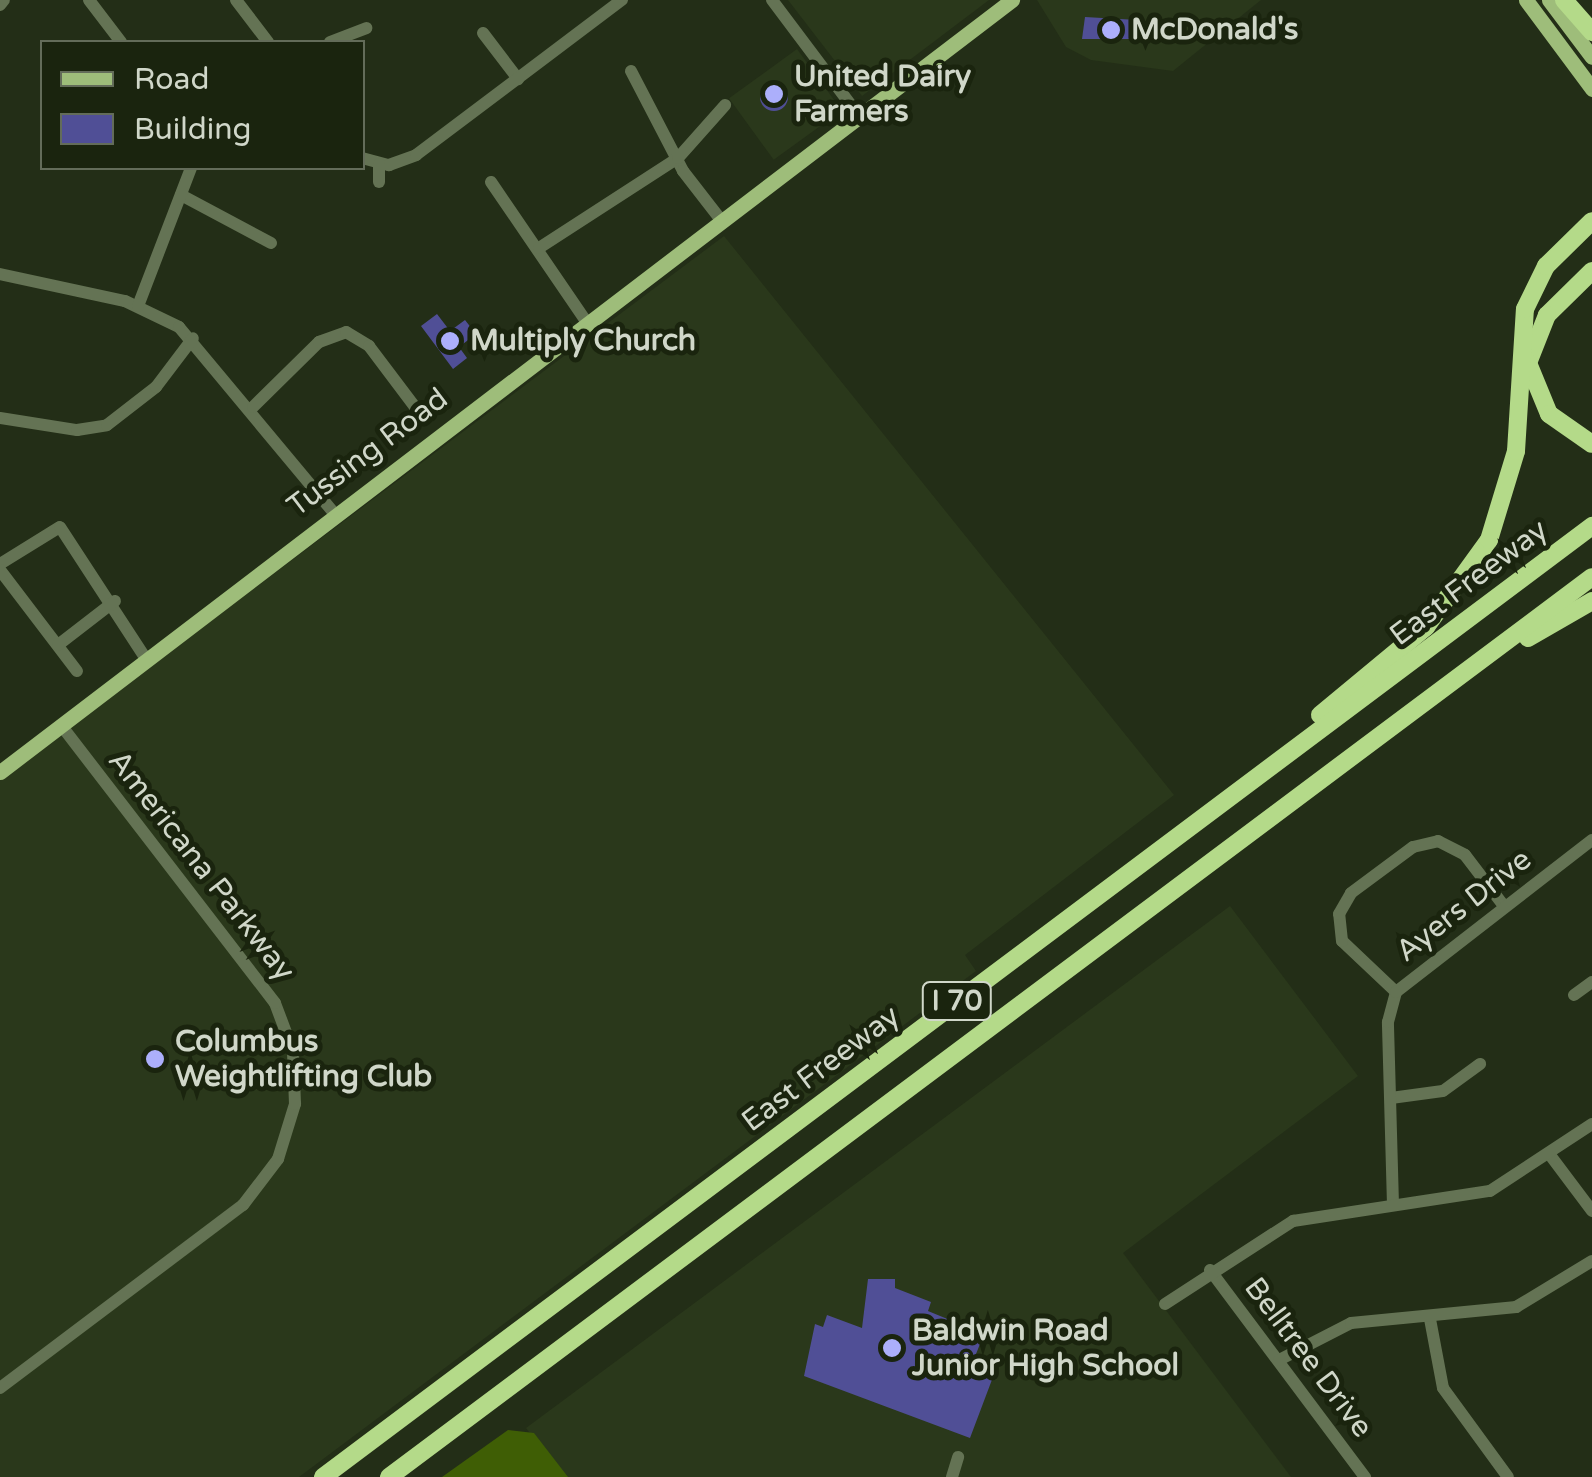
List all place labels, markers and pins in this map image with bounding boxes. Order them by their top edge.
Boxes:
place label: McDonald's [1131,12,1298,48]
marker: McDonald's [1100,19,1122,41]
place label: United Dairy Farmers [794,59,971,130]
marker: United Dairy Farmers [763,83,785,105]
place label: Multiply Church [470,323,696,359]
marker: Multiply Church [439,330,461,352]
place label: Columbus Weightlifting Club [175,1024,432,1094]
marker: Columbus Weightlifting Club [144,1048,166,1070]
place label: Baldwin Road Junior High School [912,1313,1179,1384]
marker: Baldwin Road Junior High School [881,1337,903,1359]

